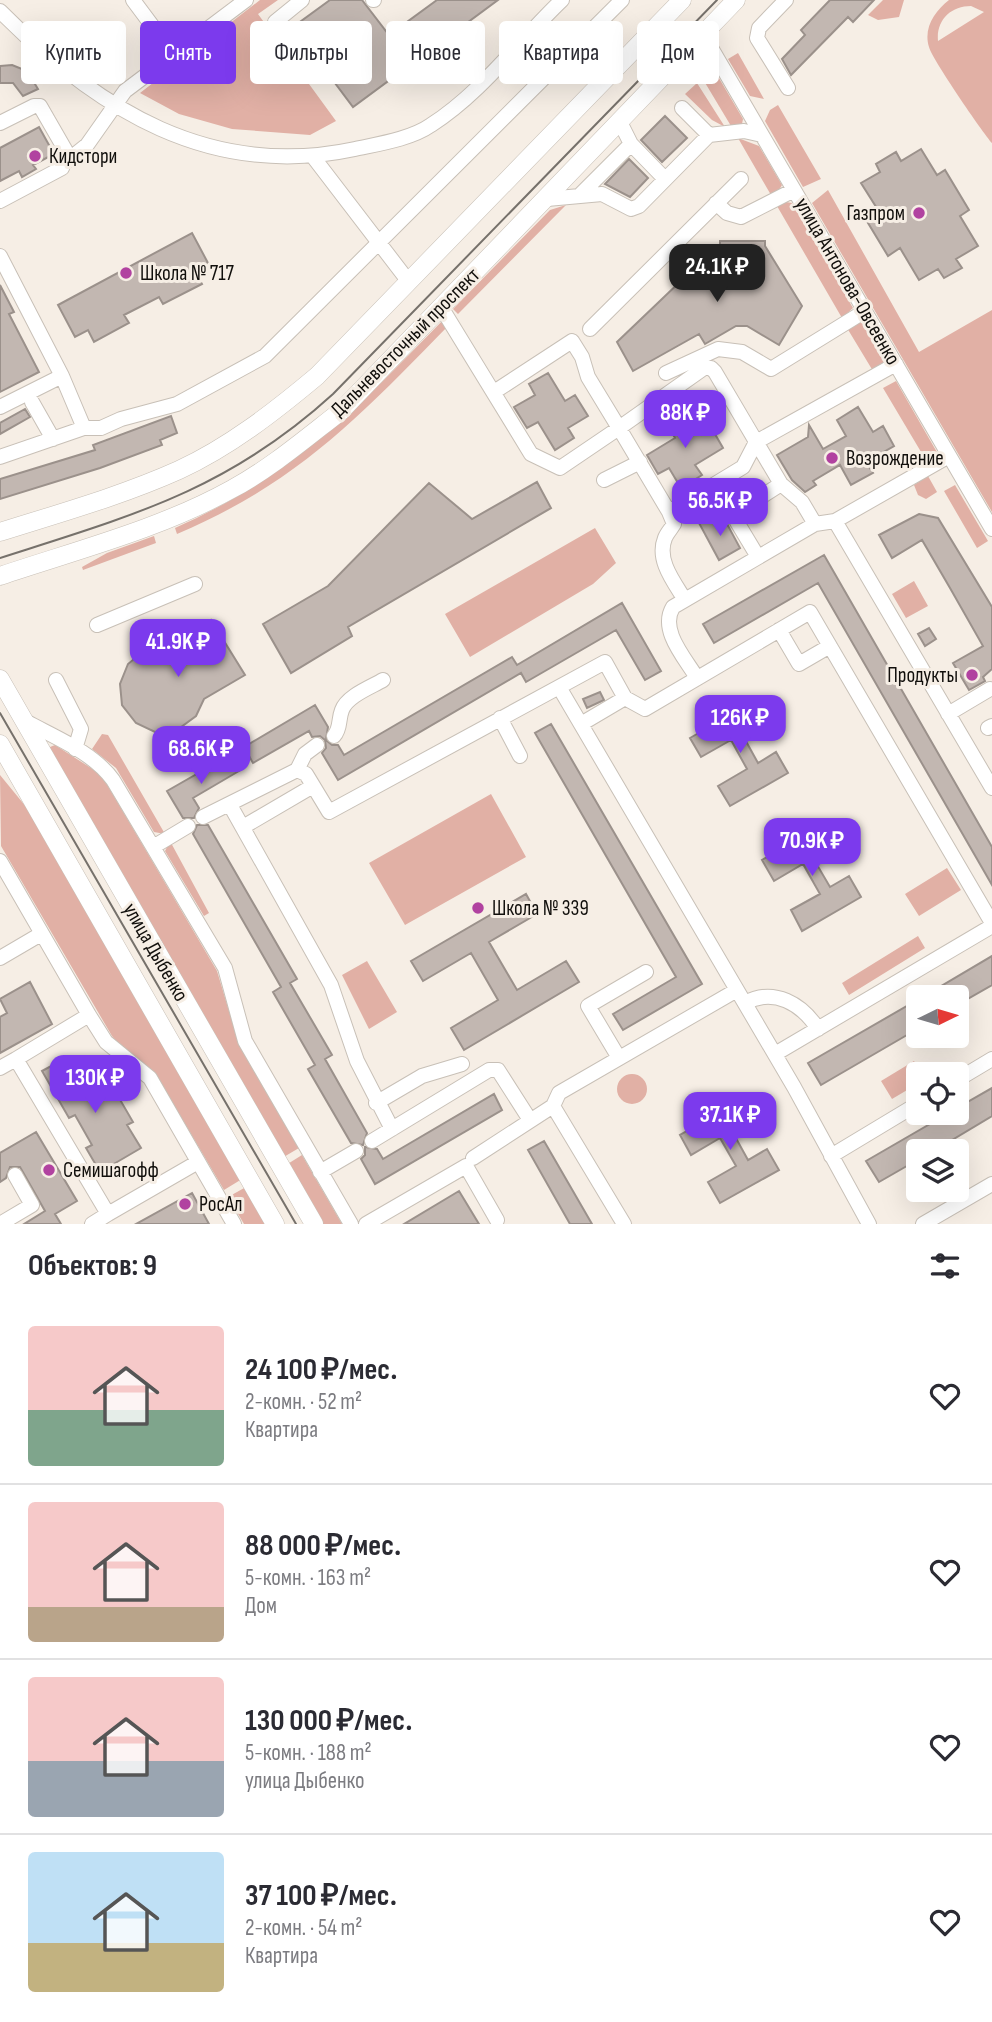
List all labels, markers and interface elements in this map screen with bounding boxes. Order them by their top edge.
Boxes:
chip: Купить [21,21,126,84]
chip: Снять [140,21,236,84]
chip: Фильтры [250,21,372,84]
chip: Новое [386,21,485,84]
chip: Квартира [499,21,623,84]
chip: Дом [637,21,719,84]
place label: Кидстори [49,144,117,169]
marker: Кидстори [27,148,43,164]
street label: улица Антонова-Овсеенко [790,193,906,369]
place label: Газпром [846,201,905,226]
marker: Газпром [911,205,927,221]
pin: 24.1K ₽ [652,244,782,304]
text: 24.1K ₽ [685,253,749,281]
place label: Школа № 717 [140,261,235,286]
street label: Дальневосточный проспект [326,263,485,422]
marker: Школа № 717 [118,265,134,281]
pin: 88K ₽ [636,391,734,450]
text: 88K ₽ [660,399,710,427]
place label: Возрождение [846,446,944,471]
marker: Возрождение [824,450,840,466]
pin: 56.5K ₽ [655,478,785,538]
text: 56.5K ₽ [688,487,752,515]
pin: 41.9K ₽ [113,620,243,679]
text: 41.9K ₽ [146,628,210,656]
place label: Продукты [887,663,958,688]
marker: Продукты [964,667,980,683]
pin: 126K ₽ [683,696,797,755]
text: 126K ₽ [711,704,769,732]
pin: 68.6K ₽ [136,726,266,786]
text: 68.6K ₽ [168,735,234,763]
pin: 70.9K ₽ [747,818,877,878]
text: 70.9K ₽ [780,827,844,855]
place label: Школа № 339 [492,896,589,921]
street label: улица Дыбенко [117,899,194,1006]
marker: Школа № 339 [470,900,486,916]
north arrow [906,985,970,1048]
map controls [906,985,969,1202]
pin: 130K ₽ [38,1056,152,1115]
button: locate [906,1062,969,1125]
text: 130K ₽ [66,1064,124,1092]
pin: 37.1K ₽ [665,1092,795,1152]
text: 37.1K ₽ [699,1101,761,1129]
button: layers [906,1139,969,1202]
place label: Семишагофф [63,1158,159,1183]
marker: Семишагофф [41,1162,57,1178]
place label: РосАл [199,1192,242,1217]
marker: РосАл [177,1196,193,1212]
icon: filters [926,1247,964,1285]
text: Объектов: 9 [28,1248,157,1284]
text: 24 100 ₽/мес. [245,1352,397,1388]
icon: home [84,1354,168,1438]
icon: heart [926,1377,964,1415]
text: 2-комн. · 52 m² [245,1388,362,1416]
text: Квартира [245,1416,318,1444]
text: 88 000 ₽/мес. [245,1528,401,1564]
icon: home [84,1530,168,1614]
icon: heart [926,1553,964,1591]
text: 5-комн. · 163 m² [245,1564,371,1592]
text: Дом [245,1592,277,1620]
text: 130 000 ₽/мес. [245,1703,412,1739]
icon: home [84,1705,168,1789]
icon: heart [926,1728,964,1766]
text: 5-комн. · 188 m² [245,1739,372,1767]
text: улица Дыбенко [245,1767,365,1795]
text: 37 100 ₽/мес. [245,1878,397,1914]
icon: home [84,1880,168,1964]
icon: heart [926,1903,964,1941]
text: 2-комн. · 54 m² [245,1914,362,1942]
text: Квартира [245,1942,318,1970]

